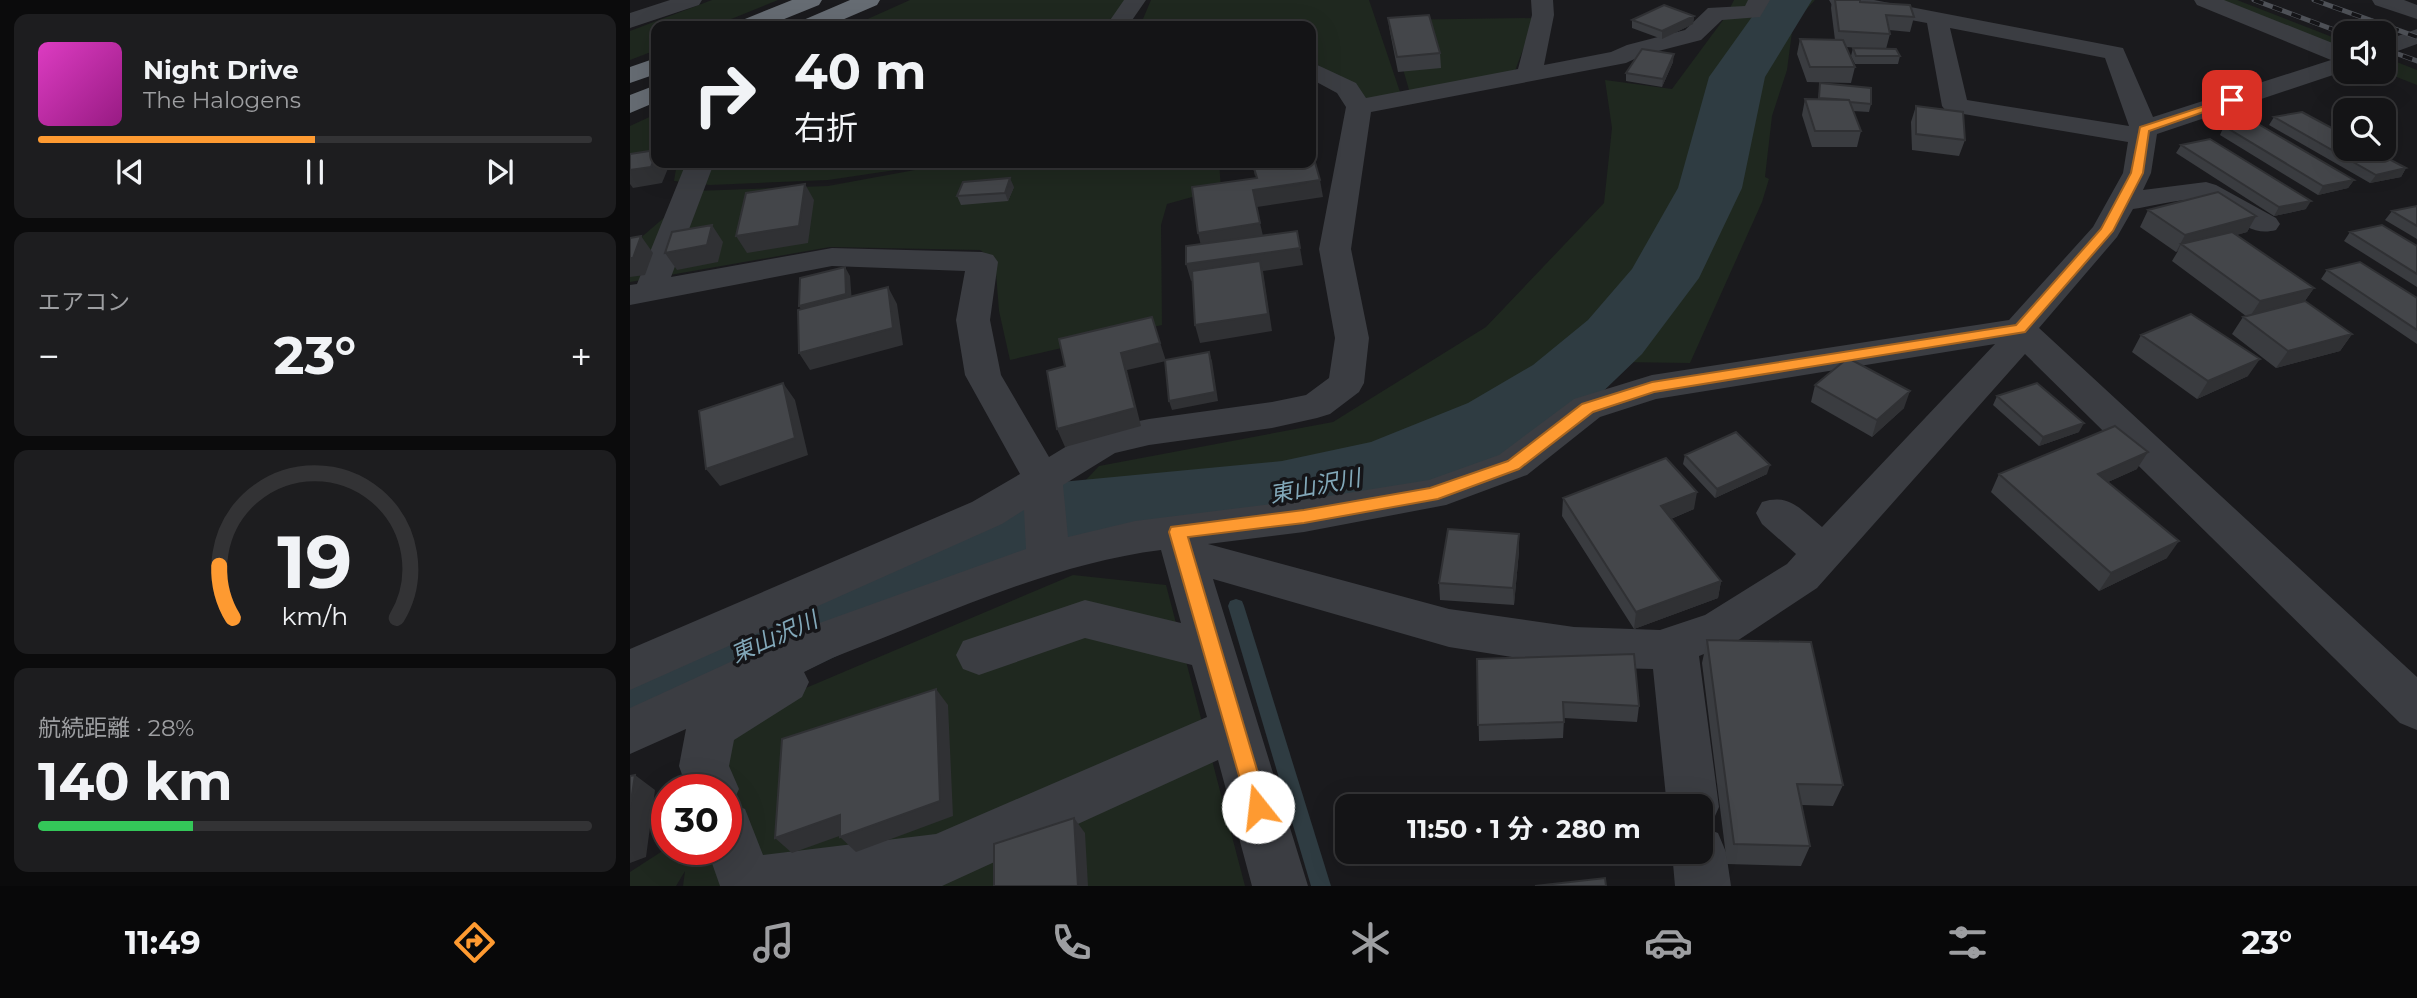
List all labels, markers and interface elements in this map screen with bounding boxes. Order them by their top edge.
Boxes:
map controls [2333,21,2396,161]
button: sound [2333,21,2396,84]
text: 40 m [794,42,926,101]
icon: right [679,49,770,140]
text: Night Drive [143,54,299,86]
pin [2202,70,2262,130]
icon: arrive [2213,81,2251,119]
text: The Halogens [143,86,301,114]
button: search [2333,98,2396,161]
text: 右折 [794,108,858,147]
icon: previous [111,153,149,191]
icon: pause [296,153,334,191]
icon: next [481,153,519,191]
text: エアコン [38,288,130,316]
text: 23° [274,324,356,387]
text: − [38,333,60,380]
text: + [570,333,592,380]
water label: 東山沢川 [1267,463,1366,509]
text: 19 [278,518,352,606]
text: km/h [282,601,348,631]
water label: 東山沢川 [726,604,824,668]
text: 航続距離 · 28% [38,714,194,742]
text: 140 km [38,750,233,813]
position arrow [1221,770,1295,844]
speed limit sign: 30 [651,774,742,865]
text: 11:50 · 1 分 · 280 m [1407,813,1641,845]
icon: directions [450,918,499,967]
icon: music [749,918,798,967]
icon: phone [1047,918,1096,967]
icon: climate [1346,918,1395,967]
icon: car [1644,918,1693,967]
icon: filters [1943,918,1992,967]
text: 11:49 [125,923,201,962]
text: 23° [2241,923,2292,962]

